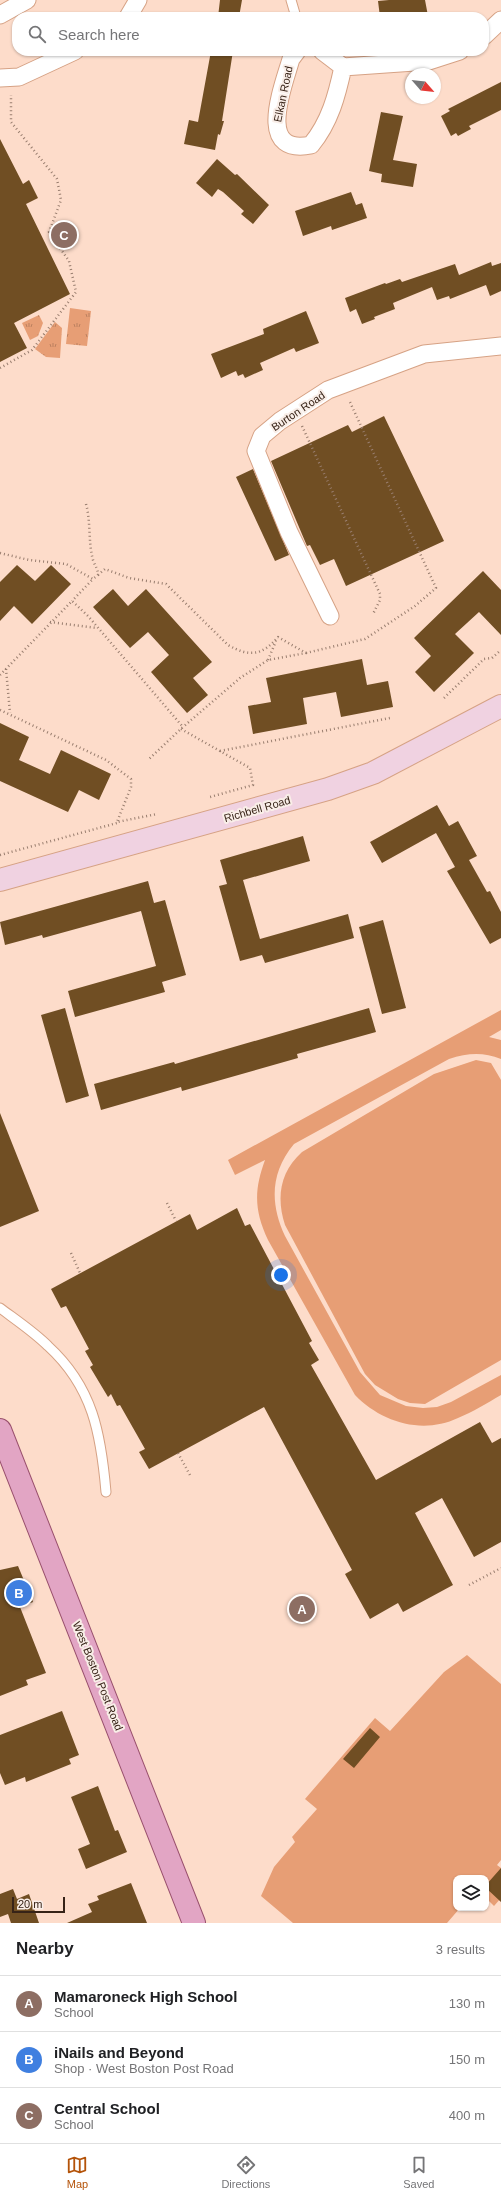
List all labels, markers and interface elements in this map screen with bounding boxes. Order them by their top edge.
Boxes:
search box [12,12,489,56]
icon: search [26,23,48,45]
text: Search here [58,26,140,43]
street label: Elkan Road [271,65,295,123]
north arrow [405,68,441,104]
pin: C [51,220,77,250]
street label: Burton Road [269,389,327,433]
street label: Richbell Road [222,794,292,824]
your location [271,1265,291,1285]
pin: B [6,1578,32,1608]
pin: A [289,1594,315,1624]
street label: West Boston Post Road [71,1620,125,1732]
map controls [453,1875,489,1911]
button: layers [453,1875,489,1911]
scale bar [12,1895,65,1914]
text: 20 m [18,1898,42,1910]
text: Nearby [16,1939,74,1958]
text: 3 results [436,1942,485,1957]
text: Mamaroneck High School [54,1988,237,2005]
text: A [24,1996,34,2011]
text: 130 m [449,1996,485,2011]
text: School [54,2005,94,2020]
text: iNails and Beyond [54,2044,184,2061]
text: B [24,2052,34,2067]
text: 150 m [449,2052,485,2067]
text: Shop · West Boston Post Road [54,2061,234,2076]
text: Central School [54,2100,160,2117]
text: C [24,2108,34,2123]
text: 400 m [449,2108,485,2123]
text: School [54,2117,94,2132]
tab: Map [66,2154,88,2190]
tab: Directions [221,2154,270,2190]
tab: Saved [403,2154,434,2190]

